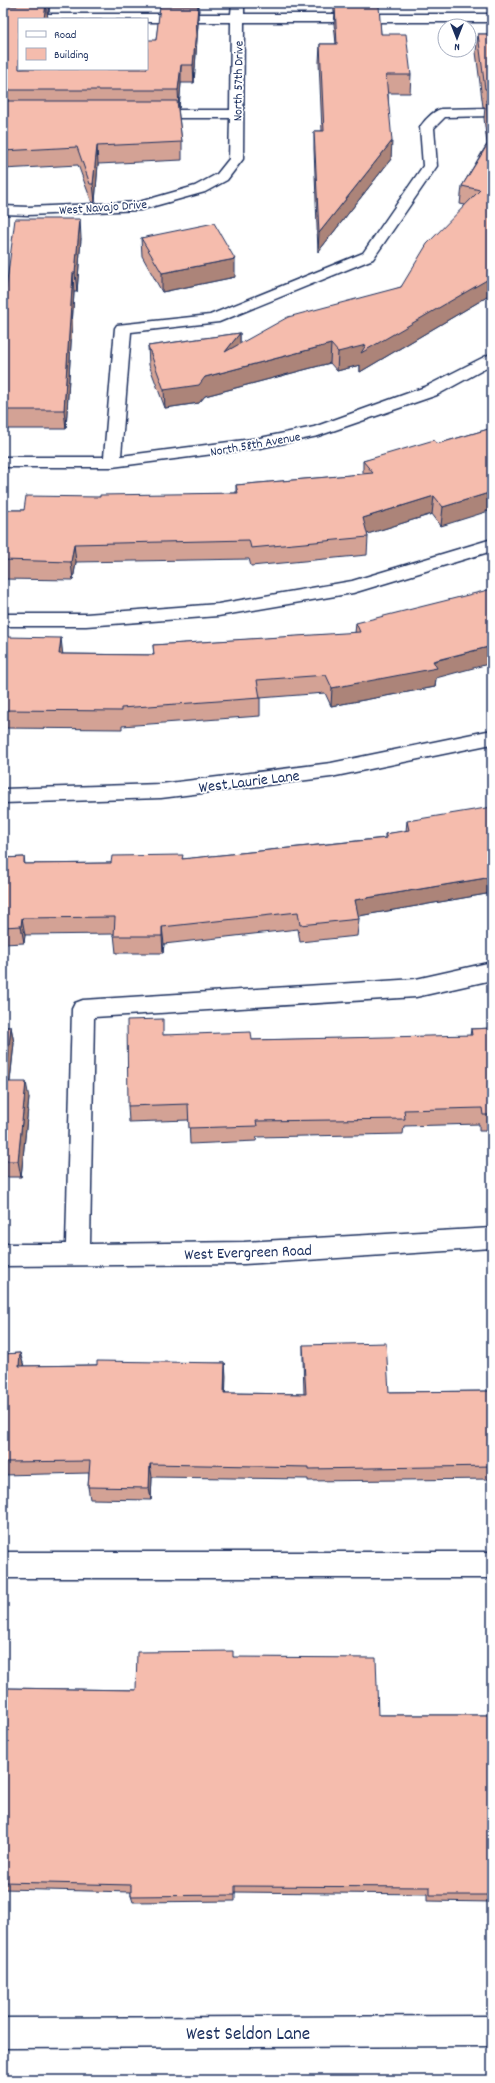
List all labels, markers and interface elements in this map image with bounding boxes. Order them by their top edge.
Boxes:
legend [18,18,148,70]
north arrow [437,18,477,58]
text: Road [54,27,76,44]
text: N [454,38,460,54]
street label: North 57th Drive [229,40,250,121]
text: Building [54,47,89,64]
street label: West Navajo Drive [59,196,148,221]
street label: North 58th Avenue [209,428,302,463]
street label: West Laurie Lane [198,765,301,800]
street label: West Evergreen Road [184,1240,312,1267]
street label: West Seldon Lane [186,2022,310,2049]

